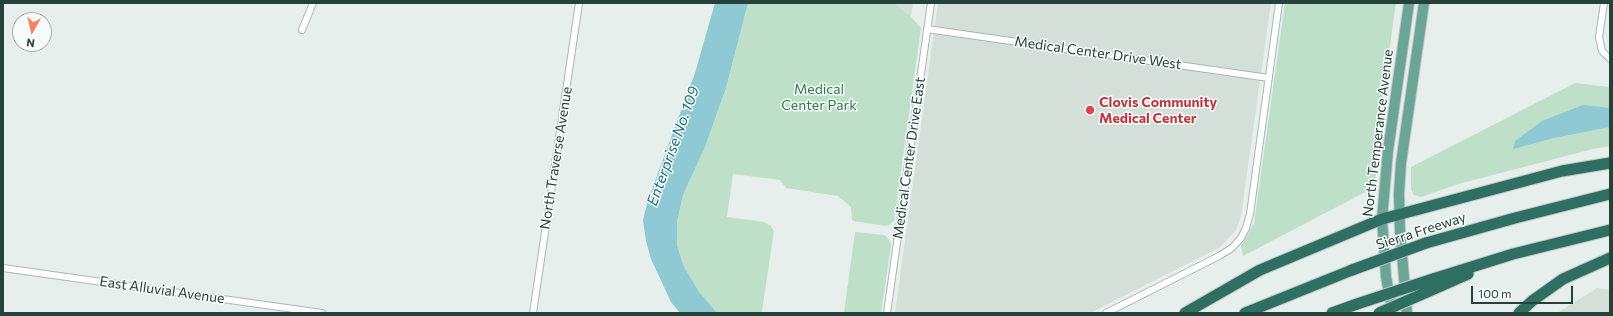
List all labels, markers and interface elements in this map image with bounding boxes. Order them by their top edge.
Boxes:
north arrow [12,12,52,52]
street label: Medical Center Drive West [1013,33,1183,73]
text: N [25,36,35,50]
street label: North Temperance Avenue [1359,48,1397,218]
street label: Medical Center Drive East [889,76,929,240]
park label: Medical Center Park [781,81,857,114]
water label: Enterprise No. 109 [643,84,703,208]
street label: North Traverse Avenue [536,85,576,231]
place label: Clovis Community Medical Center [1099,94,1217,126]
marker: Clovis Community Medical Center [1084,104,1096,116]
street label: Sierra Freeway [1374,209,1468,253]
street label: East Alluvial Avenue [98,273,226,307]
scale bar [1473,278,1575,304]
text: 100 m [1478,286,1512,300]

